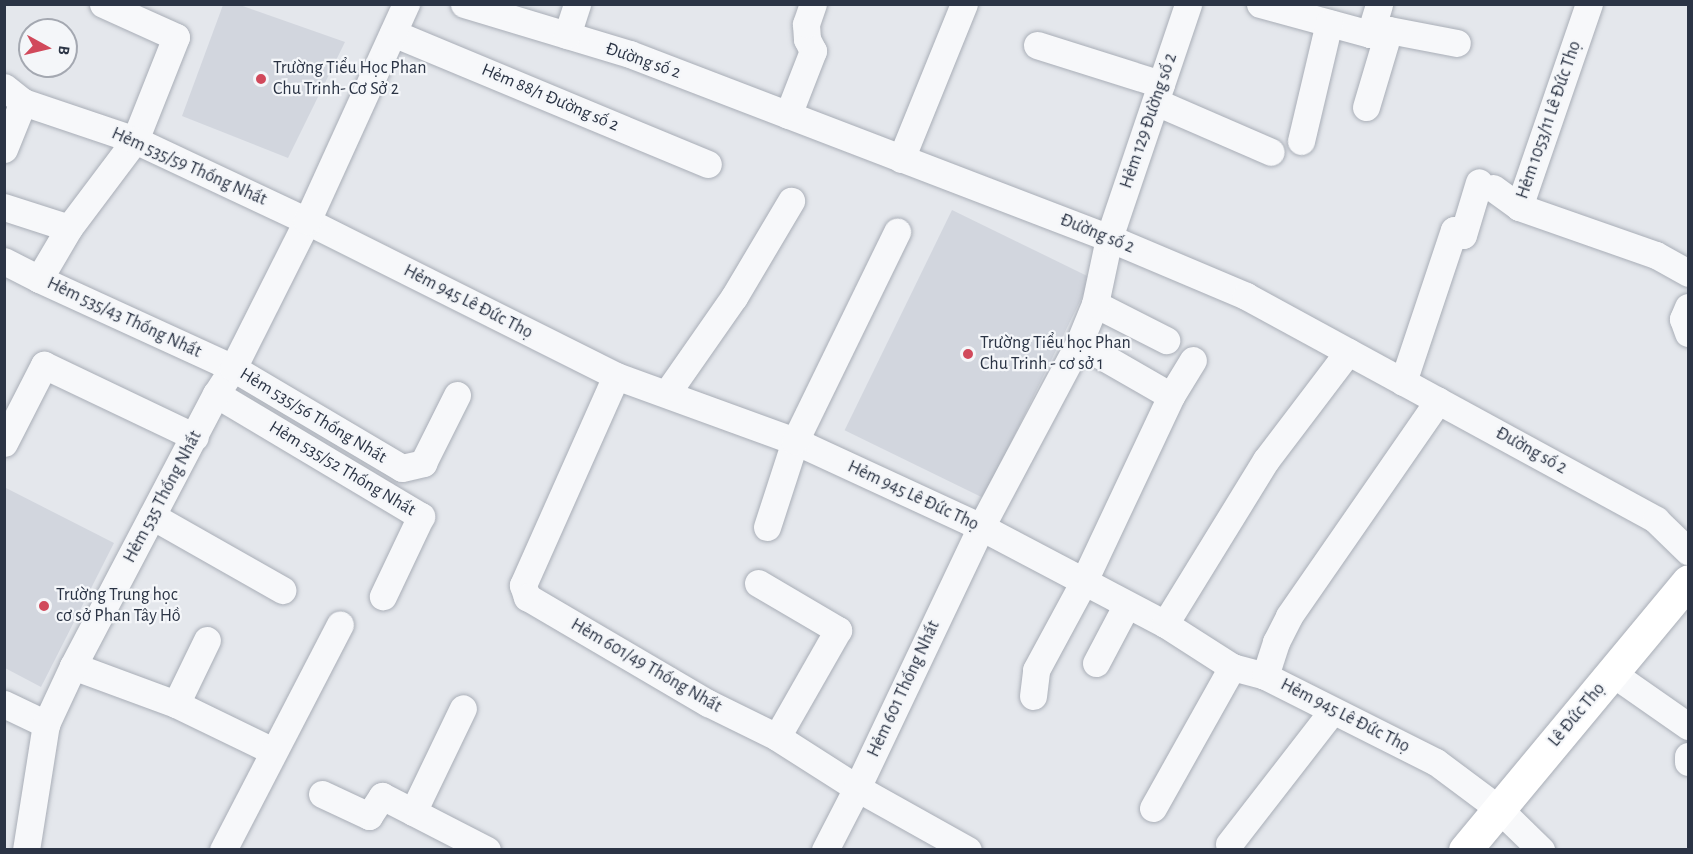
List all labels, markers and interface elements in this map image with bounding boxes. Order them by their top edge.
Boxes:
north arrow [18,18,78,78]
street label: Đường số 2 [603,38,683,84]
street label: Hẻm 1053/11 Lê Đức Thọ [1512,38,1586,202]
text: B [55,45,72,56]
street label: Hẻm 129 Đường số 2 [1116,51,1182,191]
place label: Trường Tiểu Học Phan Chu Trinh- Cơ Sở 2 [273,58,426,100]
street label: Hẻm 88/1 Đường số 2 [478,59,622,137]
marker: Trường Tiểu Học Phan Chu Trinh- Cơ Sở 2 [254,72,268,86]
street label: Hẻm 535/59 Thống Nhất [108,123,270,211]
street label: Đường số 2 [1057,209,1137,259]
street label: Hẻm 945 Lê Đức Thọ [400,260,536,344]
street label: Hẻm 535/43 Thống Nhất [43,273,205,363]
place label: Trường Tiểu học Phan Chu Trinh - cơ sở 1 [980,333,1131,376]
marker: Trường Tiểu học Phan Chu Trinh - cơ sở 1 [961,347,975,361]
street label: Hẻm 535/56 Thống Nhất [236,364,390,468]
street label: Hẻm 535/52 Thống Nhất [265,417,419,521]
street label: Đường số 2 [1492,423,1570,479]
street label: Hẻm 535 Thống Nhất [119,427,207,567]
street label: Hẻm 945 Lê Đức Thọ [844,456,982,536]
place label: Trường Trung học cơ sở Phan Tây Hồ [56,585,181,628]
marker: Trường Trung học cơ sở Phan Tây Hồ [37,599,51,613]
street label: Hẻm 601/49 Thống Nhất [567,614,725,718]
street label: Hẻm 601 Thống Nhất [863,617,945,761]
street label: Hẻm 945 Lê Đức Thọ [1277,674,1413,758]
street label: Lê Đức Thọ [1544,679,1610,751]

